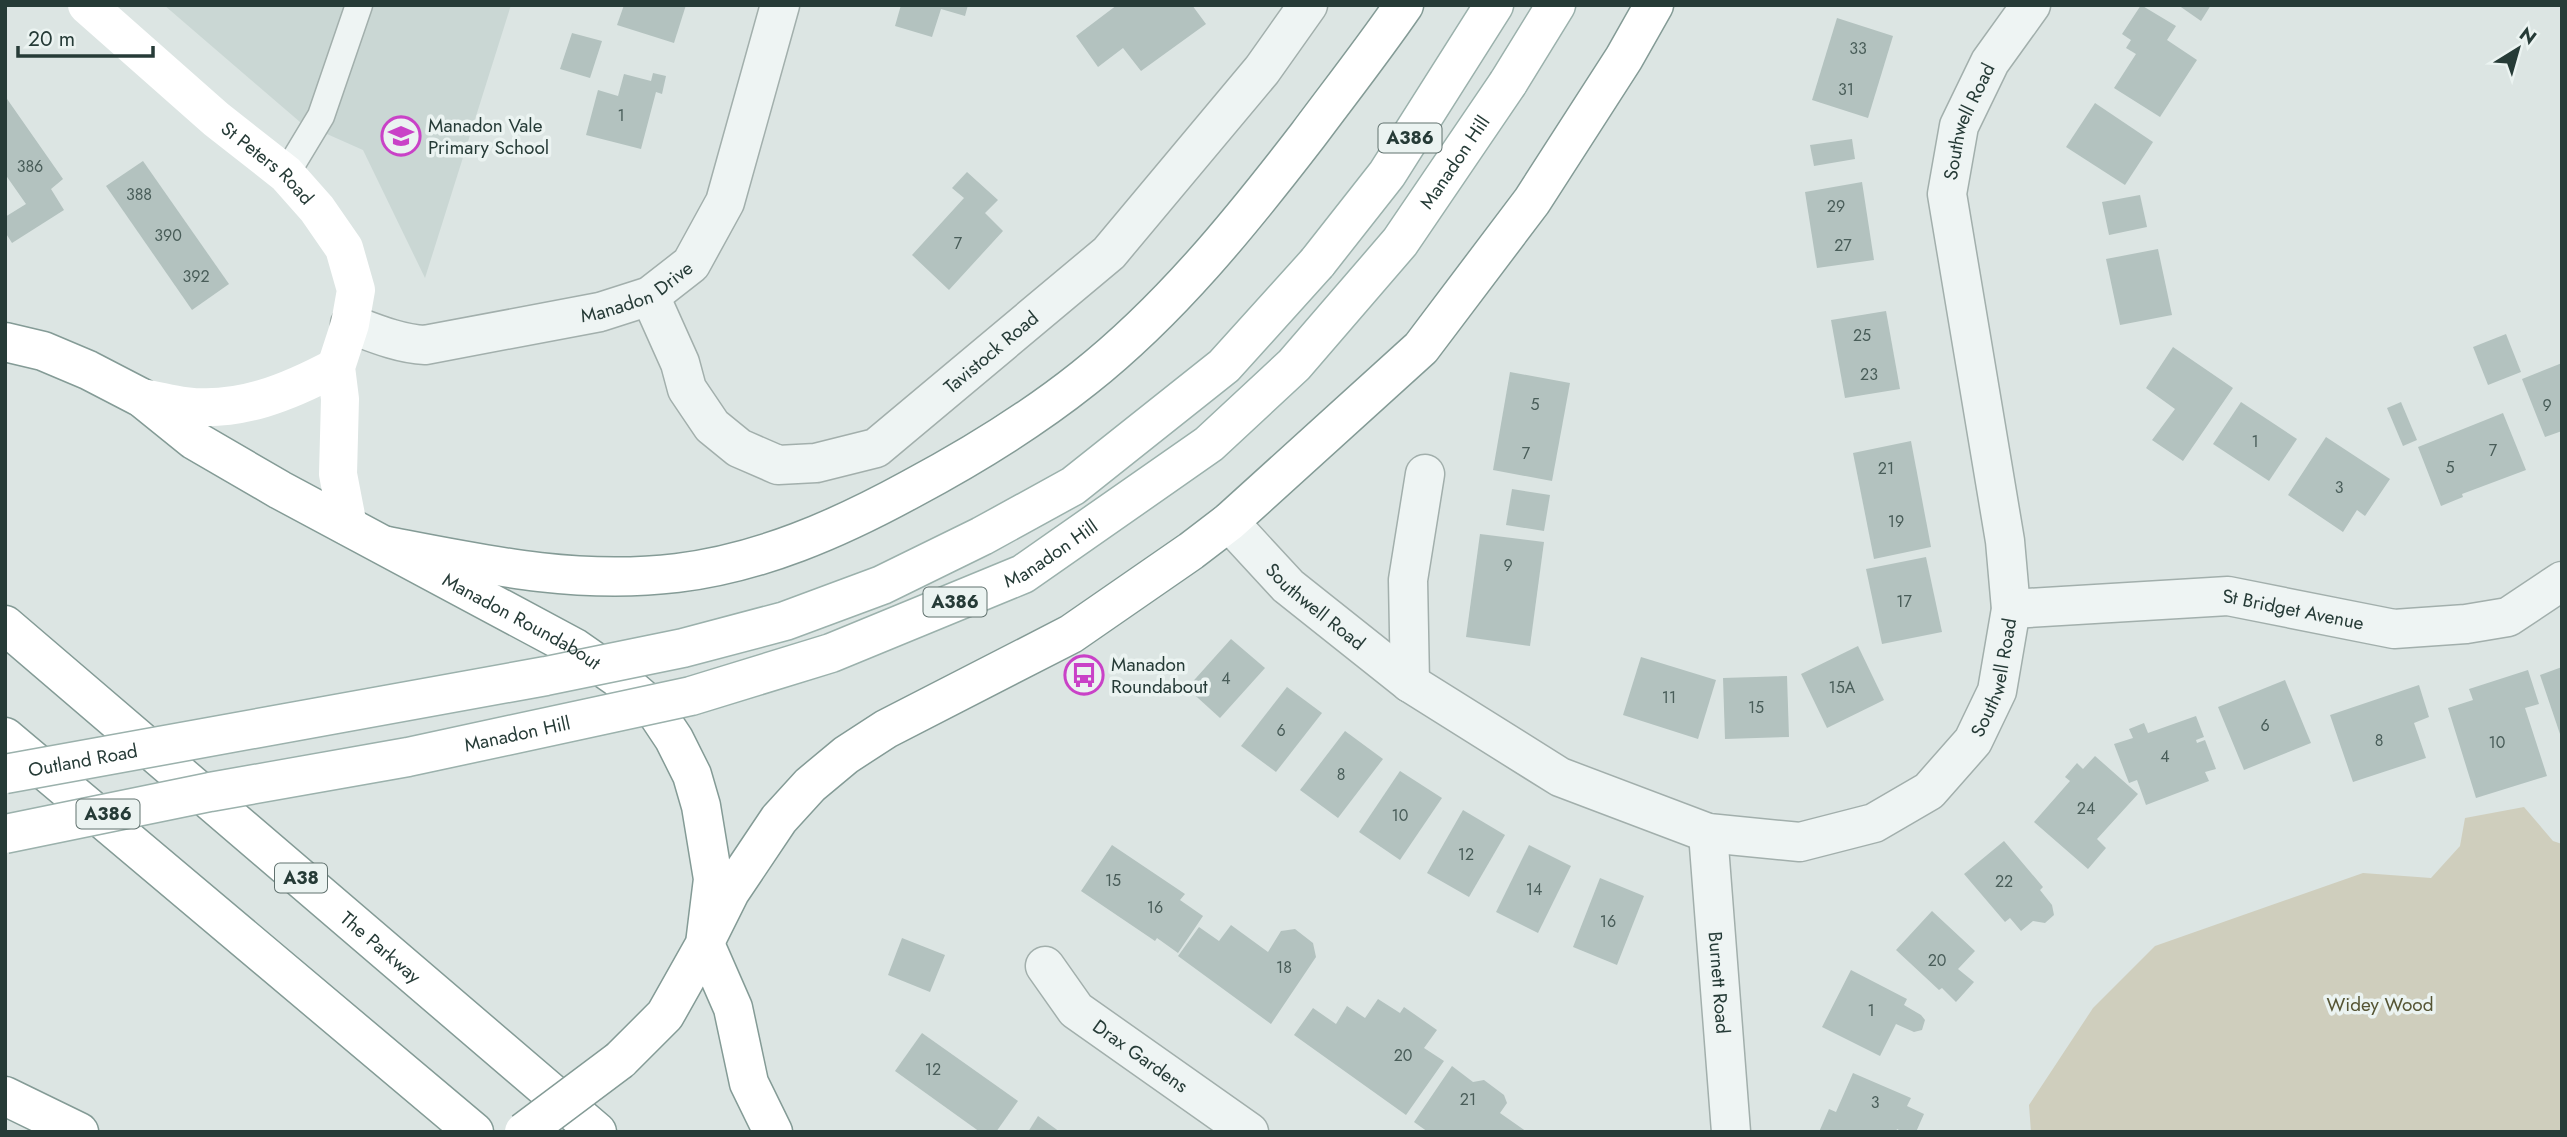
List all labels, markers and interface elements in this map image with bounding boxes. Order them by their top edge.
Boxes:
scale bar [18,14,152,58]
north arrow [2483,14,2553,84]
text: N [2514,20,2542,51]
text: 20 m [28,24,75,54]
house number: 33 [1849,37,1867,60]
street label: Southwell Road [1937,59,2001,182]
house number: 31 [1838,78,1854,101]
house number: 1 [617,104,625,127]
street label: Manadon Hill [1413,110,1496,214]
place label: Manadon Vale Primary School [428,112,549,161]
street label: St Peters Road [215,115,320,211]
school or university icon: Manadon Vale Primary School [380,115,422,157]
road number: A386 [1378,124,1442,153]
house number: 386 [17,155,43,178]
house number: 388 [126,183,152,206]
house number: 29 [1827,195,1845,218]
house number: 390 [154,224,182,247]
house number: 7 [954,232,963,255]
house number: 27 [1834,234,1852,257]
street label: Manadon Drive [578,254,699,329]
house number: 392 [182,265,210,288]
street label: Tavistock Road [938,305,1044,400]
house number: 25 [1853,324,1871,347]
house number: 23 [1860,363,1878,386]
house number: 5 [1530,393,1540,416]
house number: 9 [2542,394,2552,417]
house number: 1 [2251,430,2259,453]
house number: 7 [2489,439,2498,462]
house number: 7 [1522,442,1531,465]
house number: 5 [2445,456,2455,479]
house number: 21 [1878,457,1894,480]
house number: 3 [2335,476,2344,499]
house number: 19 [1888,510,1904,533]
street label: Manadon Hill [1000,513,1103,594]
house number: 9 [1503,554,1513,577]
street label: Southwell Road [1259,557,1371,656]
street label: Manadon Roundabout [438,567,607,676]
street label: St Bridget Avenue [2222,583,2367,637]
road number: A386 [923,588,986,616]
house number: 17 [1896,590,1912,613]
street label: Southwell Road [1964,616,2023,741]
place label: Manadon Roundabout [1111,651,1208,700]
bus stop icon: Manadon Roundabout [1063,654,1105,696]
house number: 4 [1221,667,1231,690]
house number: 15A [1829,676,1856,699]
house number: 11 [1662,686,1676,709]
house number: 15 [1748,696,1764,719]
street label: Manadon Hill [462,709,573,759]
house number: 6 [2260,714,2270,737]
house number: 6 [1276,719,1286,742]
house number: 8 [2375,729,2383,752]
house number: 10 [2489,731,2505,754]
street label: Outland Road [26,737,140,784]
house number: 4 [2160,745,2170,768]
house number: 8 [1337,763,1345,786]
house number: 24 [2077,797,2095,820]
road number: A386 [76,800,140,828]
house number: 10 [1392,804,1408,827]
house number: 12 [1458,843,1474,866]
road number: A38 [275,864,327,892]
house number: 15 [1105,869,1121,892]
house number: 22 [1995,870,2013,893]
house number: 14 [1526,878,1542,901]
house number: 16 [1147,896,1163,919]
street label: The Parkway [334,905,427,990]
house number: 16 [1600,910,1616,933]
street label: Burnett Road [1702,930,1736,1035]
house number: 20 [1928,949,1946,972]
house number: 18 [1276,956,1292,979]
park label: Widey Wood [2326,991,2434,1018]
house number: 1 [1867,999,1875,1022]
street label: Drax Gardens [1087,1013,1194,1099]
house number: 20 [1394,1044,1412,1067]
house number: 12 [925,1058,941,1081]
house number: 21 [1460,1088,1476,1111]
house number: 3 [1871,1091,1880,1114]

